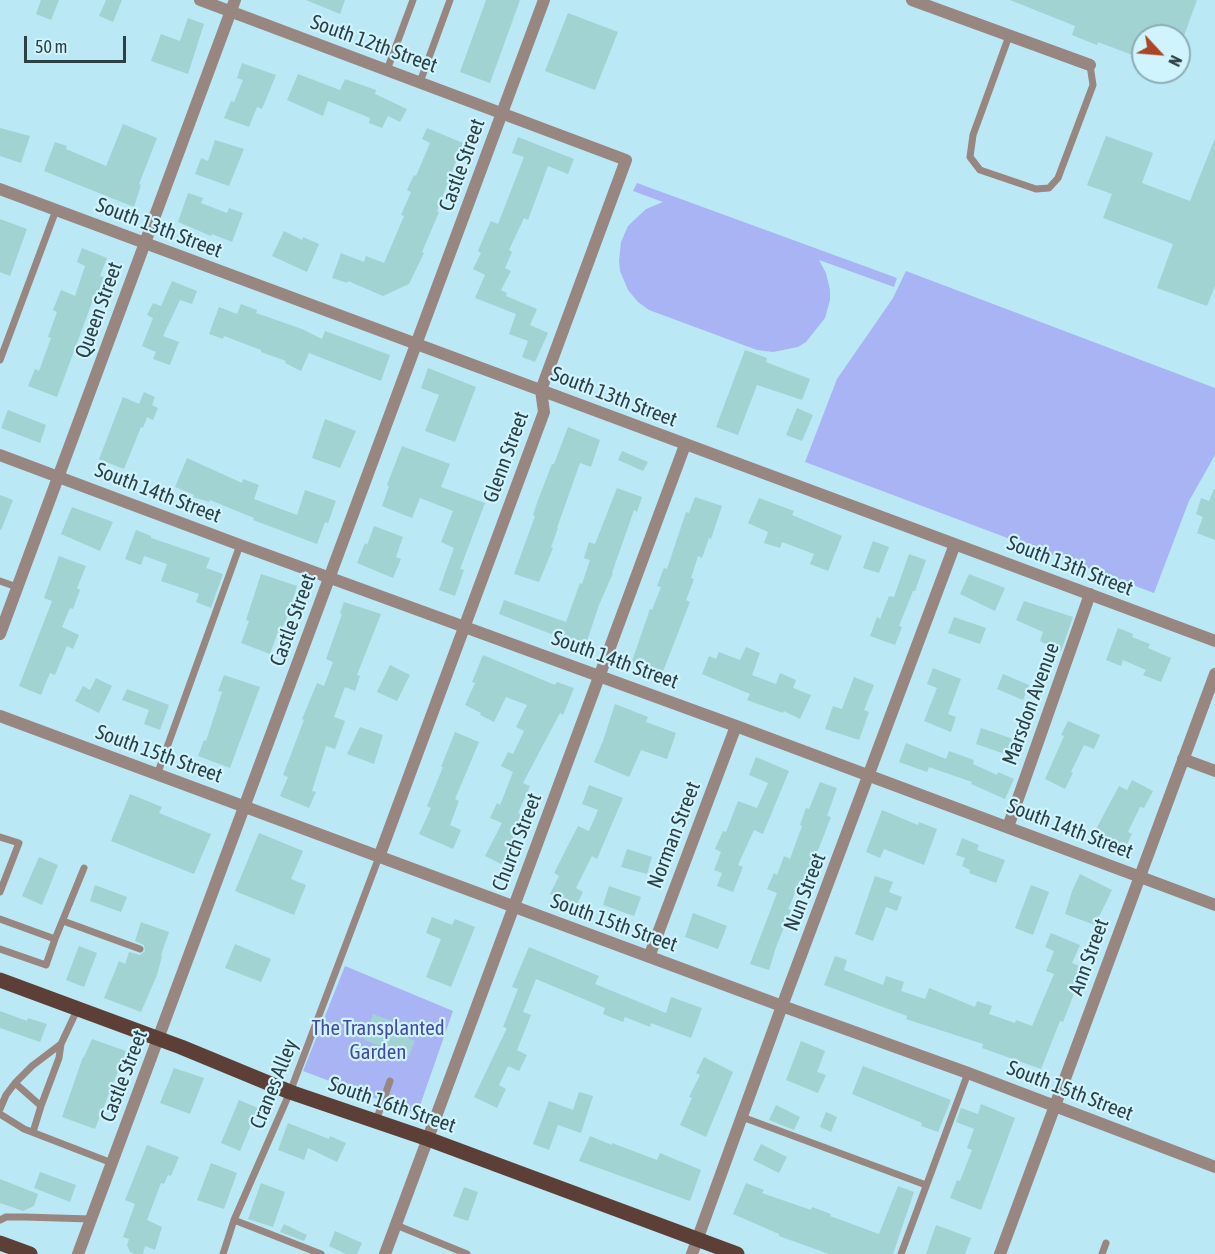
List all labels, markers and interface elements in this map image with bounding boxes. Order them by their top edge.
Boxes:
street label: South 12th Street [307,9,441,79]
scale bar [27,24,129,62]
north arrow [1131,24,1191,84]
text: 50 m [35,36,67,57]
text: N [1165,53,1186,69]
street label: Castle Street [434,115,490,215]
street label: South 13th Street [92,192,226,264]
street label: Queen Street [70,258,128,362]
street label: South 13th Street [547,361,681,433]
street label: Glenn Street [478,408,534,506]
street label: South 14th Street [91,457,225,529]
street label: South 13th Street [1003,530,1137,602]
street label: Castle Street [265,570,321,670]
street label: South 14th Street [548,625,682,695]
street label: Marsdon Avenue [997,639,1065,769]
street label: South 15th Street [92,719,226,789]
street label: Norman Street [642,778,706,892]
street label: Church Street [487,789,547,895]
street label: South 14th Street [1003,793,1137,865]
street label: Nun Street [779,849,831,935]
street label: South 15th Street [547,888,681,958]
street label: Ann Street [1064,915,1114,999]
park label: The Transplanted Garden [311,1015,445,1065]
street label: Castle Street [95,1026,153,1126]
street label: Cranes Alley [245,1036,303,1132]
street label: South 15th Street [1003,1055,1137,1127]
street label: South 16th Street [325,1071,459,1139]

